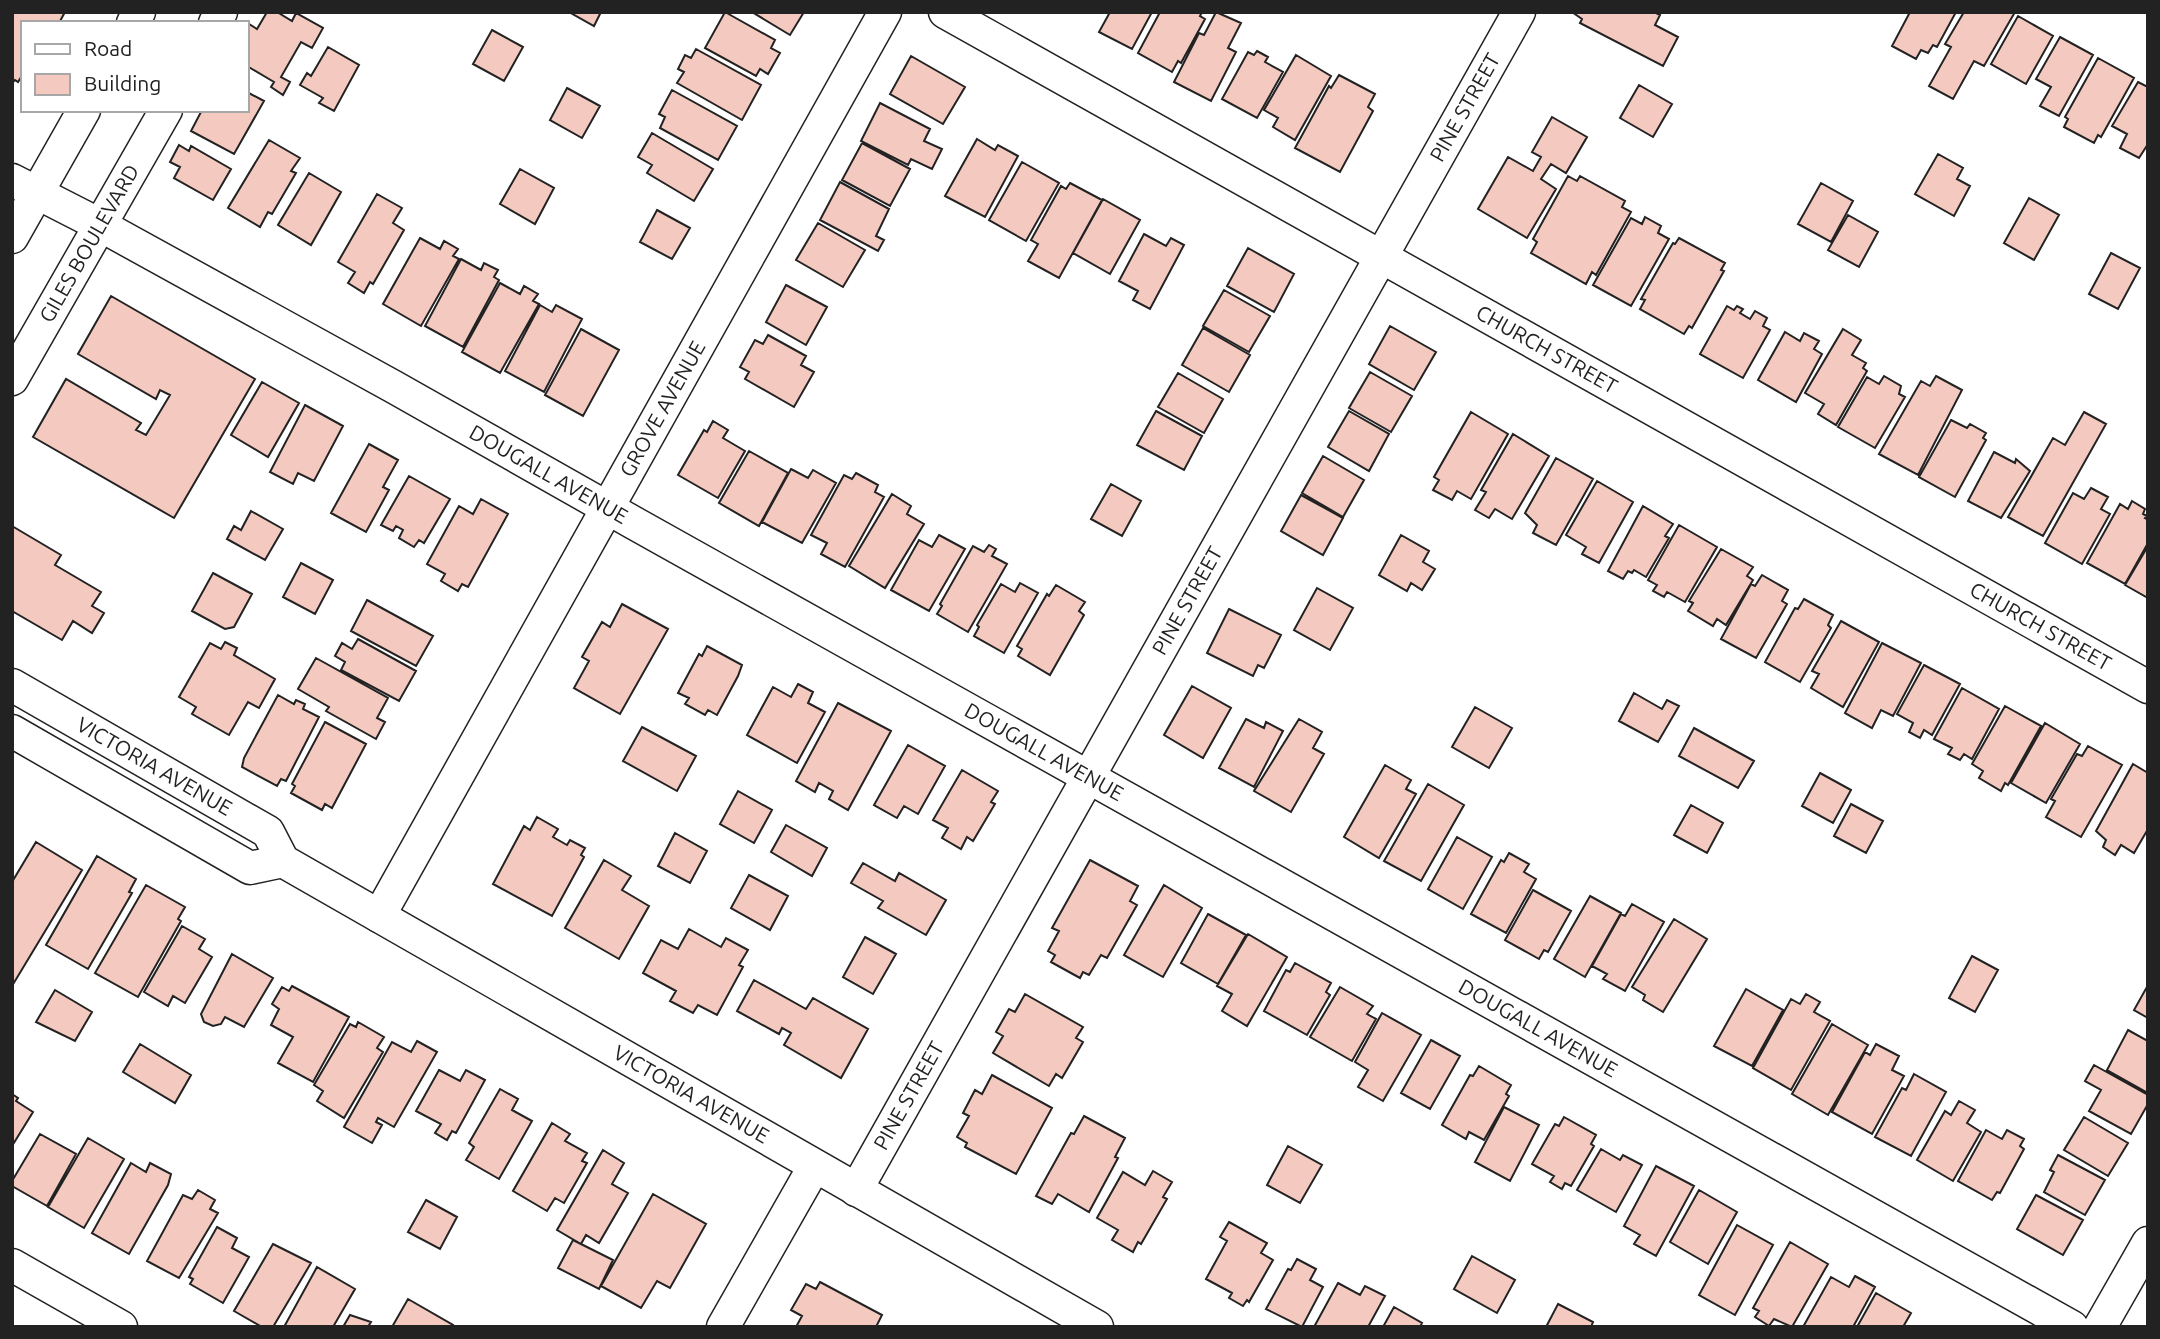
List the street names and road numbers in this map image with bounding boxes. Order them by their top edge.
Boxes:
street label: PINE STREET [1424,48,1504,166]
street label: GILES BOULEVARD [34,160,143,326]
street label: CHURCH STREET [1472,300,1622,398]
street label: GROVE AVENUE [614,336,709,481]
street label: DOUGALL AVENUE [466,419,632,528]
street label: PINE STREET [1147,542,1227,659]
street label: CHURCH STREET [1966,577,2116,675]
street label: DOUGALL AVENUE [961,697,1128,805]
street label: VICTORIA AVENUE [73,712,237,820]
street label: DOUGALL AVENUE [1455,974,1622,1081]
street label: PINE STREET [868,1037,948,1154]
street label: VICTORIA AVENUE [609,1040,774,1148]

